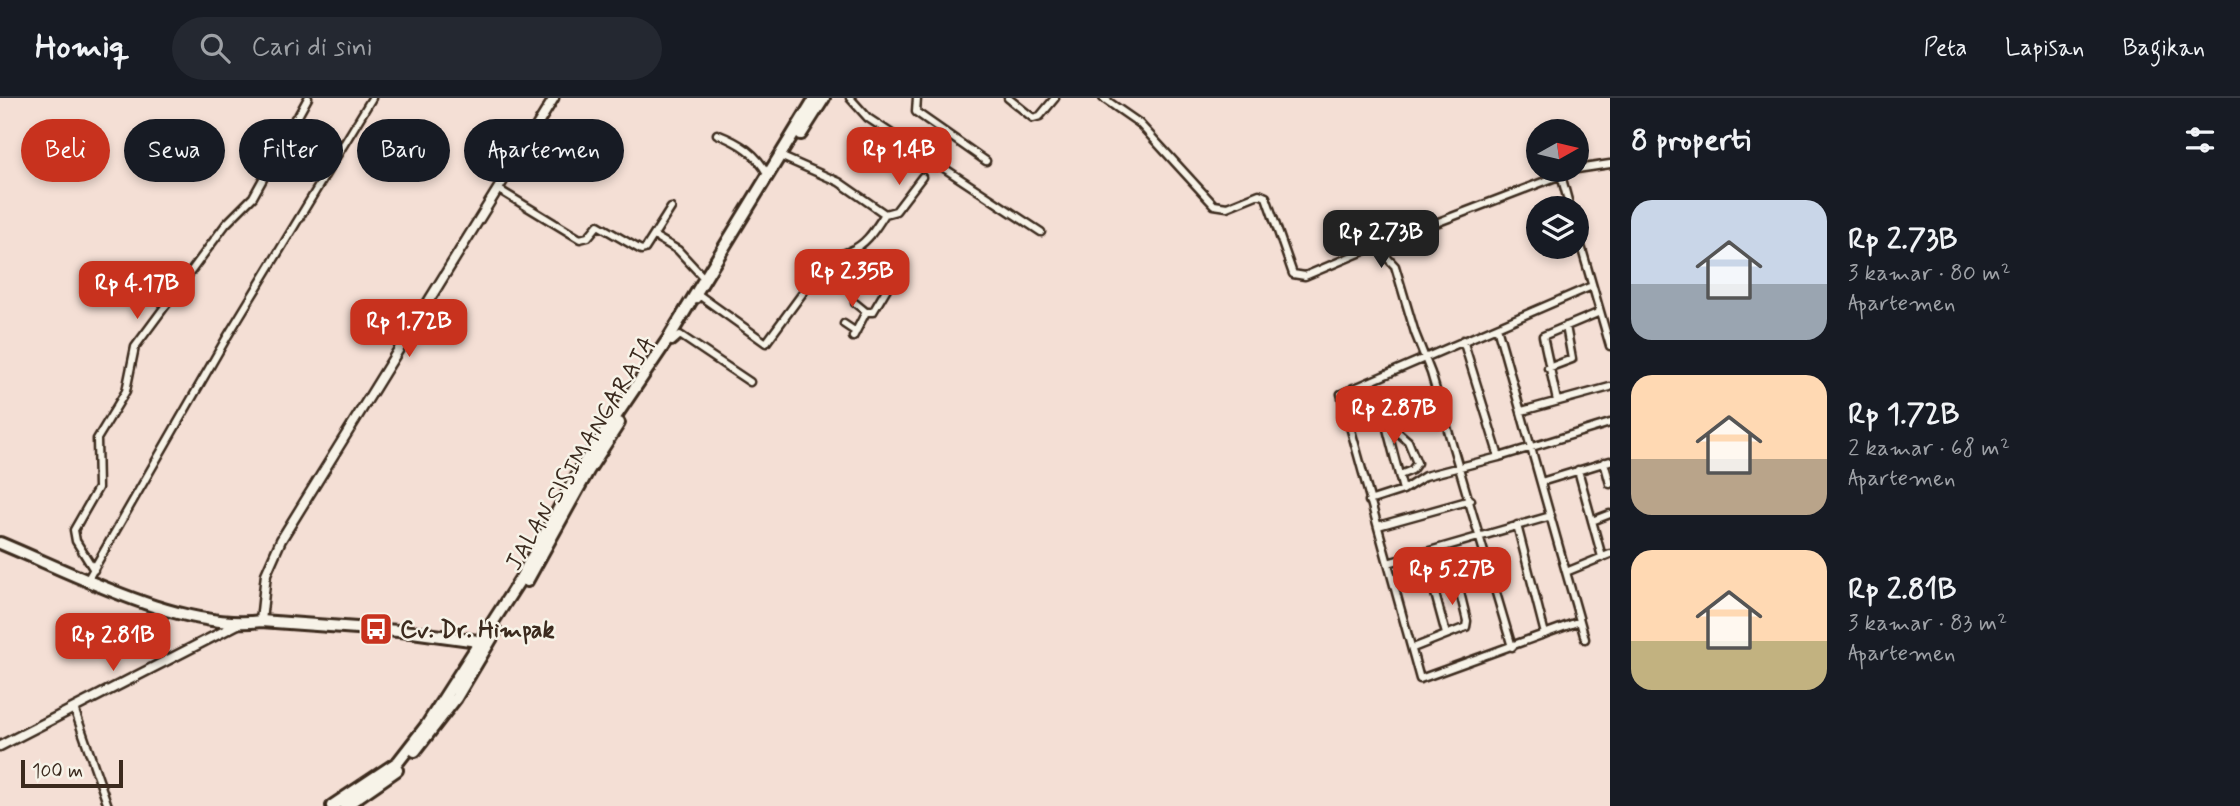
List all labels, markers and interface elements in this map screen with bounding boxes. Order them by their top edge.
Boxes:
search box [172,17,662,80]
text: Homiq [35,26,130,70]
icon: search [196,29,234,67]
text: Cari di sini [252,31,373,65]
text: Peta [1924,33,1967,64]
text: Lapisan [2005,33,2084,64]
text: Bagikan [2122,33,2205,64]
chip: Beli [21,119,110,182]
chip: Sewa [124,119,225,182]
chip: Filter [239,119,343,182]
chip: Baru [357,119,450,182]
chip: Apartemen [464,119,624,182]
north arrow [1526,119,1589,182]
map controls [1526,119,1589,259]
text: 8 properti [1631,121,1751,160]
icon: filters [2181,121,2219,159]
pin: Rp 1.4B [834,127,964,187]
text: Rp 1.4B [863,135,935,165]
button: layers [1526,196,1589,259]
pin: Rp 2.73B [1309,211,1453,270]
text: Rp 2.73B [1339,218,1423,248]
text: Rp 2.73B [1848,220,1958,259]
icon: home [1687,228,1771,312]
pin: Rp 2.35B [780,250,924,309]
text: Rp 2.35B [811,257,893,287]
text: 3 kamar · 80 m² [1848,259,2011,289]
pin: Rp 4.17B [65,262,209,321]
text: Rp 4.17B [95,269,179,299]
text: Apartemen [1848,289,1956,319]
pin: Rp 1.72B [337,300,481,359]
text: Rp 1.72B [366,307,452,337]
street label: JALAN SISIMANGARAJA [499,331,664,577]
pin: Rp 2.87B [1322,386,1466,446]
text: Rp 2.87B [1352,394,1436,424]
text: Rp 1.72B [1848,395,1959,434]
icon: home [1687,403,1771,487]
text: 2 kamar · 68 m² [1848,434,2010,464]
text: Apartemen [1848,464,1956,494]
pin: Rp 5.27B [1380,547,1524,607]
text: Rp 5.27B [1409,555,1495,585]
text: Rp 2.81B [1848,570,1956,609]
icon: home [1687,578,1771,662]
text: 3 kamar · 83 m² [1848,609,2007,639]
bus stop icon: Cv. Dr. Himpak [357,610,395,648]
pin: Rp 2.81B [41,614,185,673]
place label: Cv. Dr. Himpak [400,615,555,646]
text: Rp 2.81B [71,621,155,651]
text: Apartemen [1848,639,1956,669]
scale bar [21,757,122,789]
text: 100 m [32,759,83,784]

